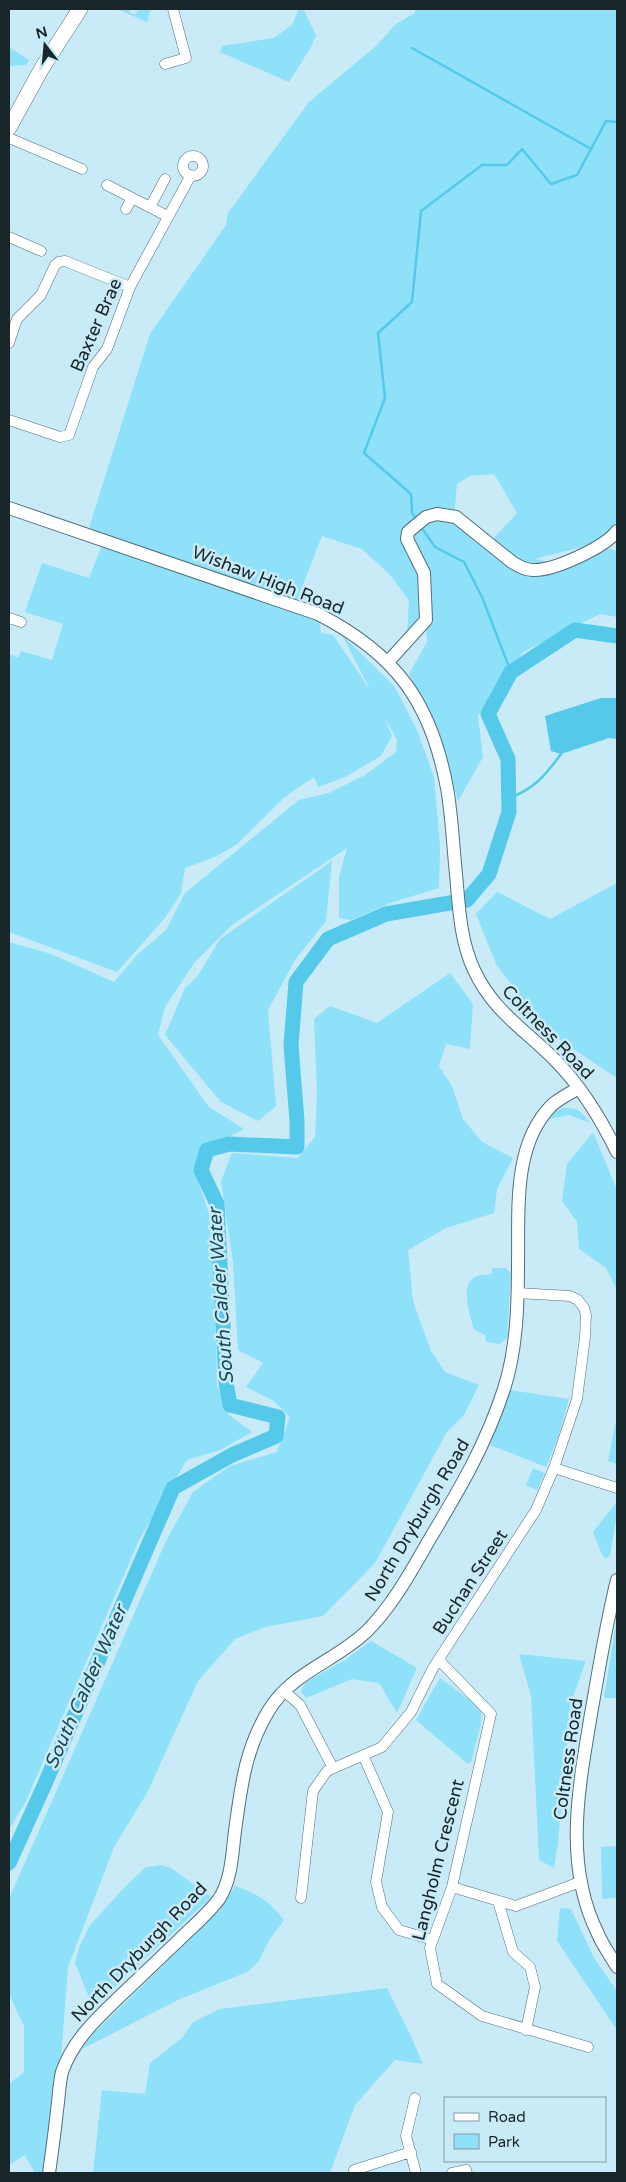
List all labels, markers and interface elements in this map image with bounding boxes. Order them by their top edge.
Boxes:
north arrow [20,20,70,70]
text: N [34,23,49,43]
street label: Baxter Brae [66,275,126,375]
street label: Wishaw High Road [189,541,347,619]
street label: Coltness Road [497,980,599,1084]
water label: South Calder Water [204,1205,238,1385]
street label: North Dryburgh Road [360,1435,474,1605]
street label: Buchan Street [428,1525,512,1639]
water label: South Calder Water [40,1600,133,1772]
street label: Coltness Road [549,1697,587,1821]
street label: Langholm Crescent [407,1777,469,1943]
street label: North Dryburgh Road [67,1878,211,2026]
legend [444,2097,606,2162]
text: Road [488,2108,526,2126]
text: Park [488,2133,520,2151]

